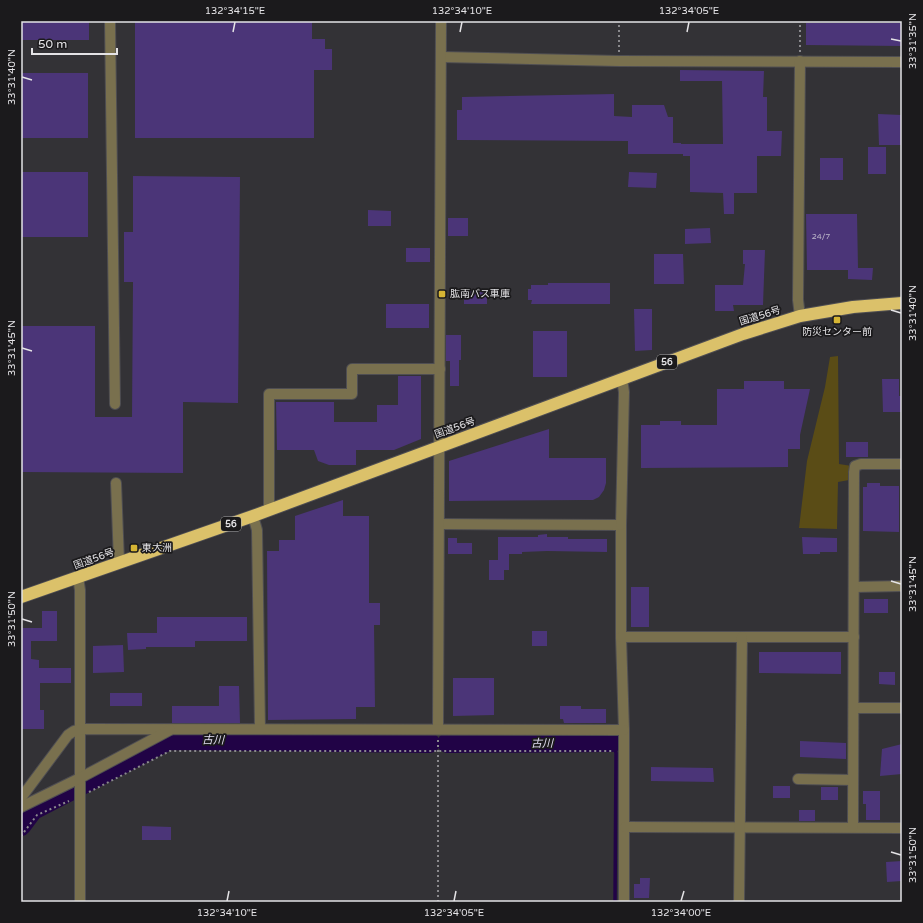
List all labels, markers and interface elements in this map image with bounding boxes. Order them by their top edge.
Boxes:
text: 132°34'15"E [205,5,265,17]
text: 132°34'10"E [432,5,492,17]
text: 132°34'05"E [659,5,719,17]
text: 33°31'35"N [907,13,919,69]
scale bar [32,30,117,56]
text: 50 m [38,37,67,51]
text: 33°31'40"N [6,49,18,105]
house number: 24/7 [812,232,830,241]
text: 33°31'40"N [907,285,919,341]
place label: 肱南バス車庫 [450,288,510,300]
marker: 肱南バス車庫 [437,289,447,299]
street label: 国道56号 [738,304,782,328]
marker: 防災センター前 [832,315,842,325]
text: 33°31'45"N [6,320,18,376]
place label: 防災センター前 [802,326,872,338]
road number: 56 [657,355,677,369]
street label: 国道56号 [433,415,477,441]
road number: 56 [221,517,241,531]
place label: 東大洲 [142,542,172,554]
marker: 東大洲 [129,543,139,553]
street label: 国道56号 [72,546,116,572]
text: 33°31'45"N [907,556,919,612]
text: 33°31'50"N [6,591,18,647]
water label: 古川 [202,733,225,747]
water label: 古川 [531,737,554,750]
text: 33°31'50"N [907,827,919,883]
text: 132°34'10"E [197,907,257,919]
text: 132°34'05"E [424,907,484,919]
text: 132°34'00"E [651,907,711,919]

